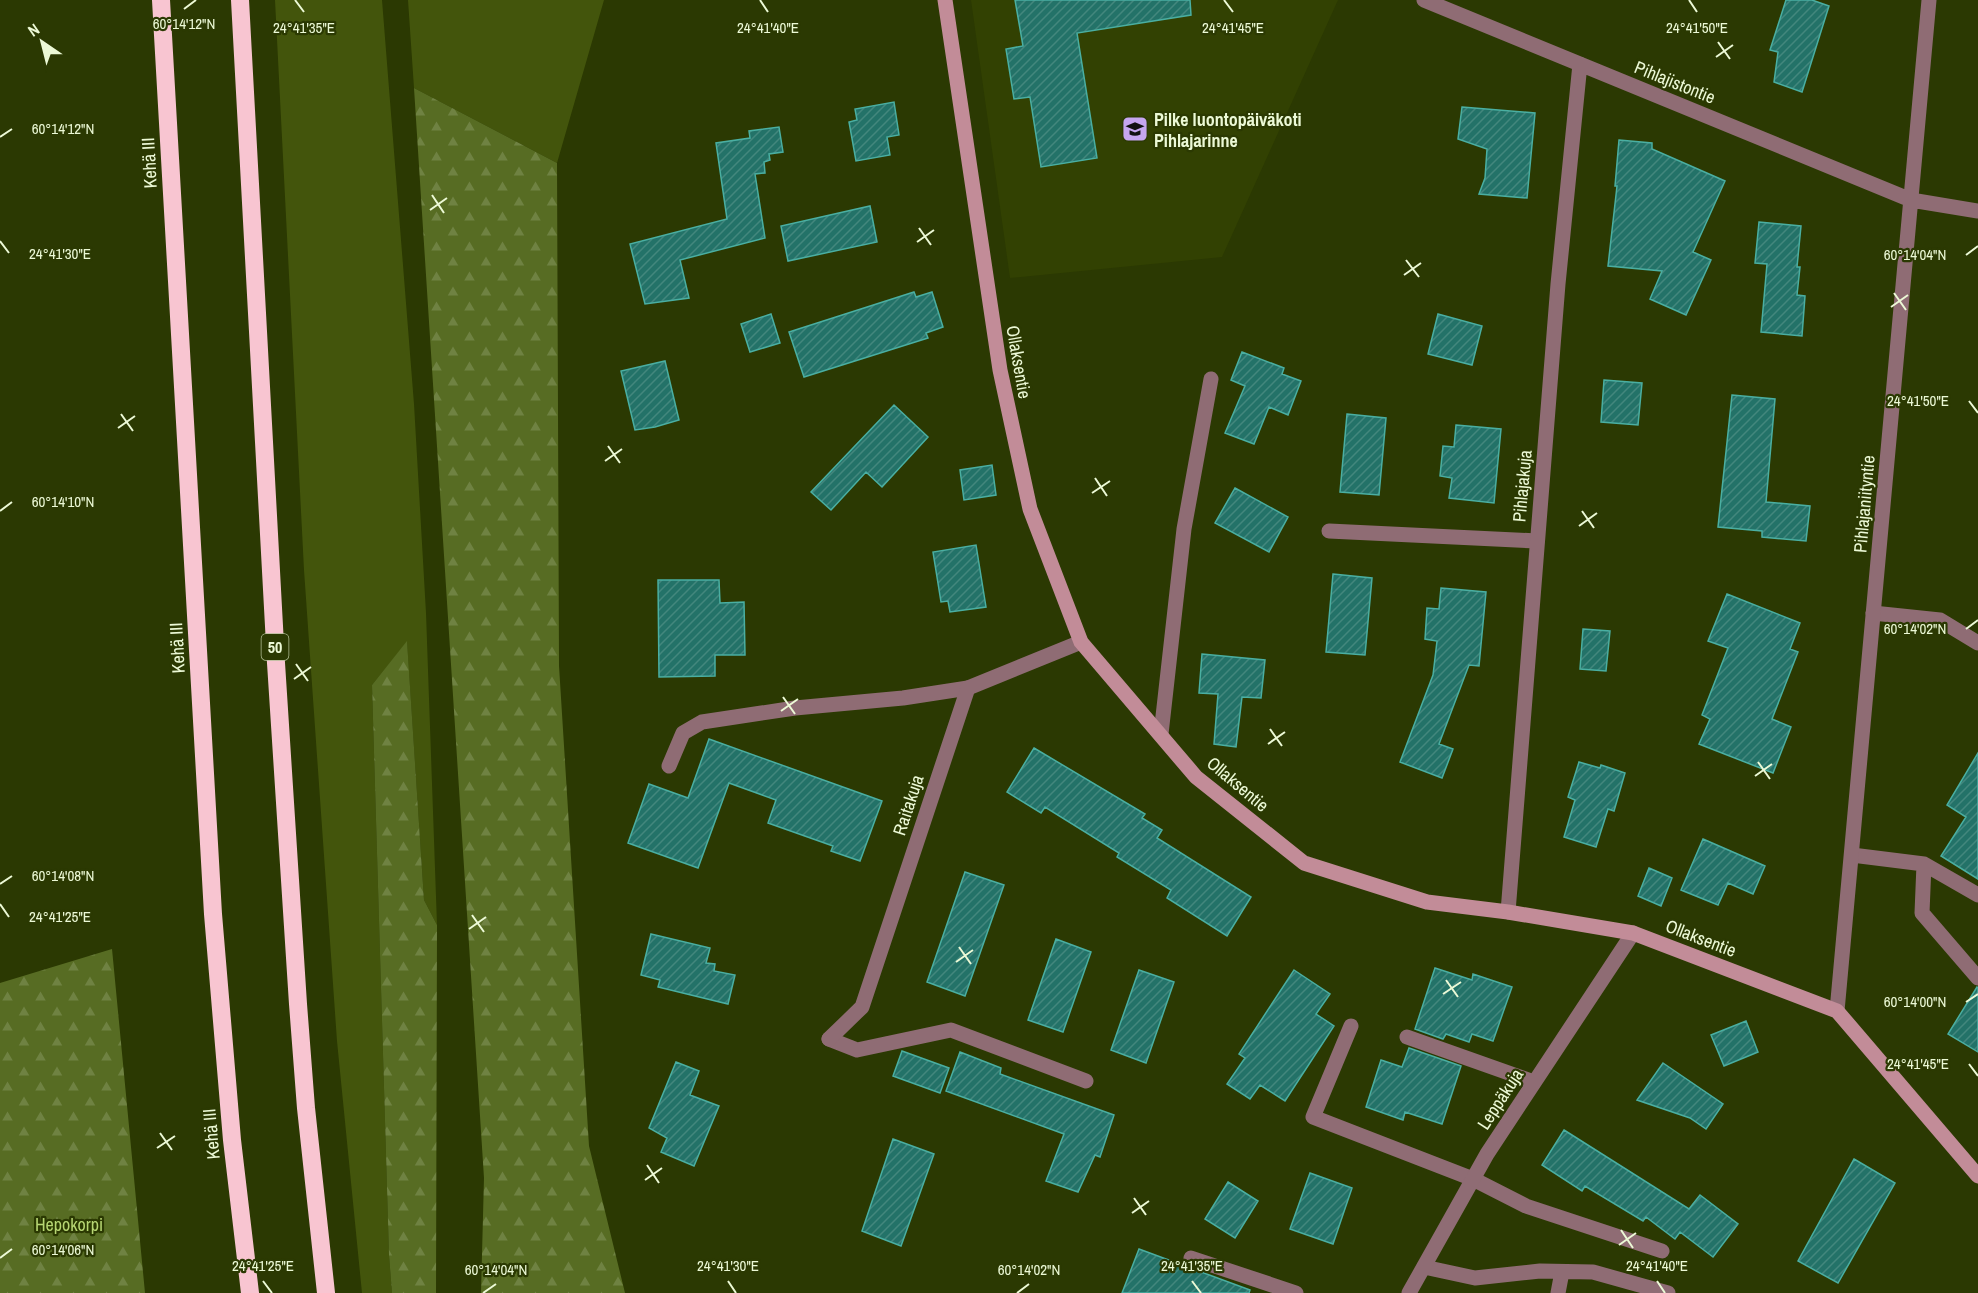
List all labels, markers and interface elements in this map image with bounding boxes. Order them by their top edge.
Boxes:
north arrow [12,12,72,72]
text: 60°14'12"N [153,13,215,34]
text: 24°41'35"E [273,17,335,38]
text: 24°41'40"E [737,17,799,38]
text: 24°41'45"E [1202,17,1264,38]
text: 24°41'50"E [1666,17,1728,38]
text: N [23,18,44,41]
street label: Pihlajistontie [1631,54,1719,110]
place label: Pilke luontopäiväkoti Pihlajarinne [1154,107,1302,153]
school or university icon: Pilke luontopäiväkoti Pihlajarinne [1120,114,1150,144]
text: 60°14'12"N [32,118,94,139]
street label: Kehä III [135,137,163,189]
text: 24°41'30"E [29,243,91,264]
text: 60°14'04"N [1884,244,1946,265]
street label: Ollaksentie [1000,323,1038,401]
text: 24°41'50"E [1887,390,1949,411]
street label: Pihlajakuja [1506,449,1538,523]
street label: Pihlajaniityntie [1847,454,1881,554]
text: 60°14'10"N [32,491,94,512]
text: 60°14'02"N [1884,618,1946,639]
street label: Kehä III [163,622,191,674]
road number: 50 [262,634,288,660]
street label: Ollaksentie [1202,751,1274,817]
street label: Raitakuja [886,771,930,839]
text: 60°14'08"N [32,865,94,886]
text: 24°41'25"E [29,906,91,927]
street label: Ollaksentie [1662,913,1740,963]
text: 60°14'00"N [1884,991,1946,1012]
text: 24°41'45"E [1887,1053,1949,1074]
street label: Leppäkuja [1471,1064,1529,1134]
street label: Kehä III [196,1108,226,1160]
park label: Hepokorpi [35,1212,103,1237]
text: 60°14'06"N [32,1239,94,1260]
text: 24°41'25"E [232,1255,294,1276]
text: 24°41'30"E [697,1255,759,1276]
text: 24°41'35"E [1161,1255,1223,1276]
text: 24°41'40"E [1626,1255,1688,1276]
text: 60°14'04"N [465,1259,527,1280]
text: 60°14'02"N [998,1259,1060,1280]

